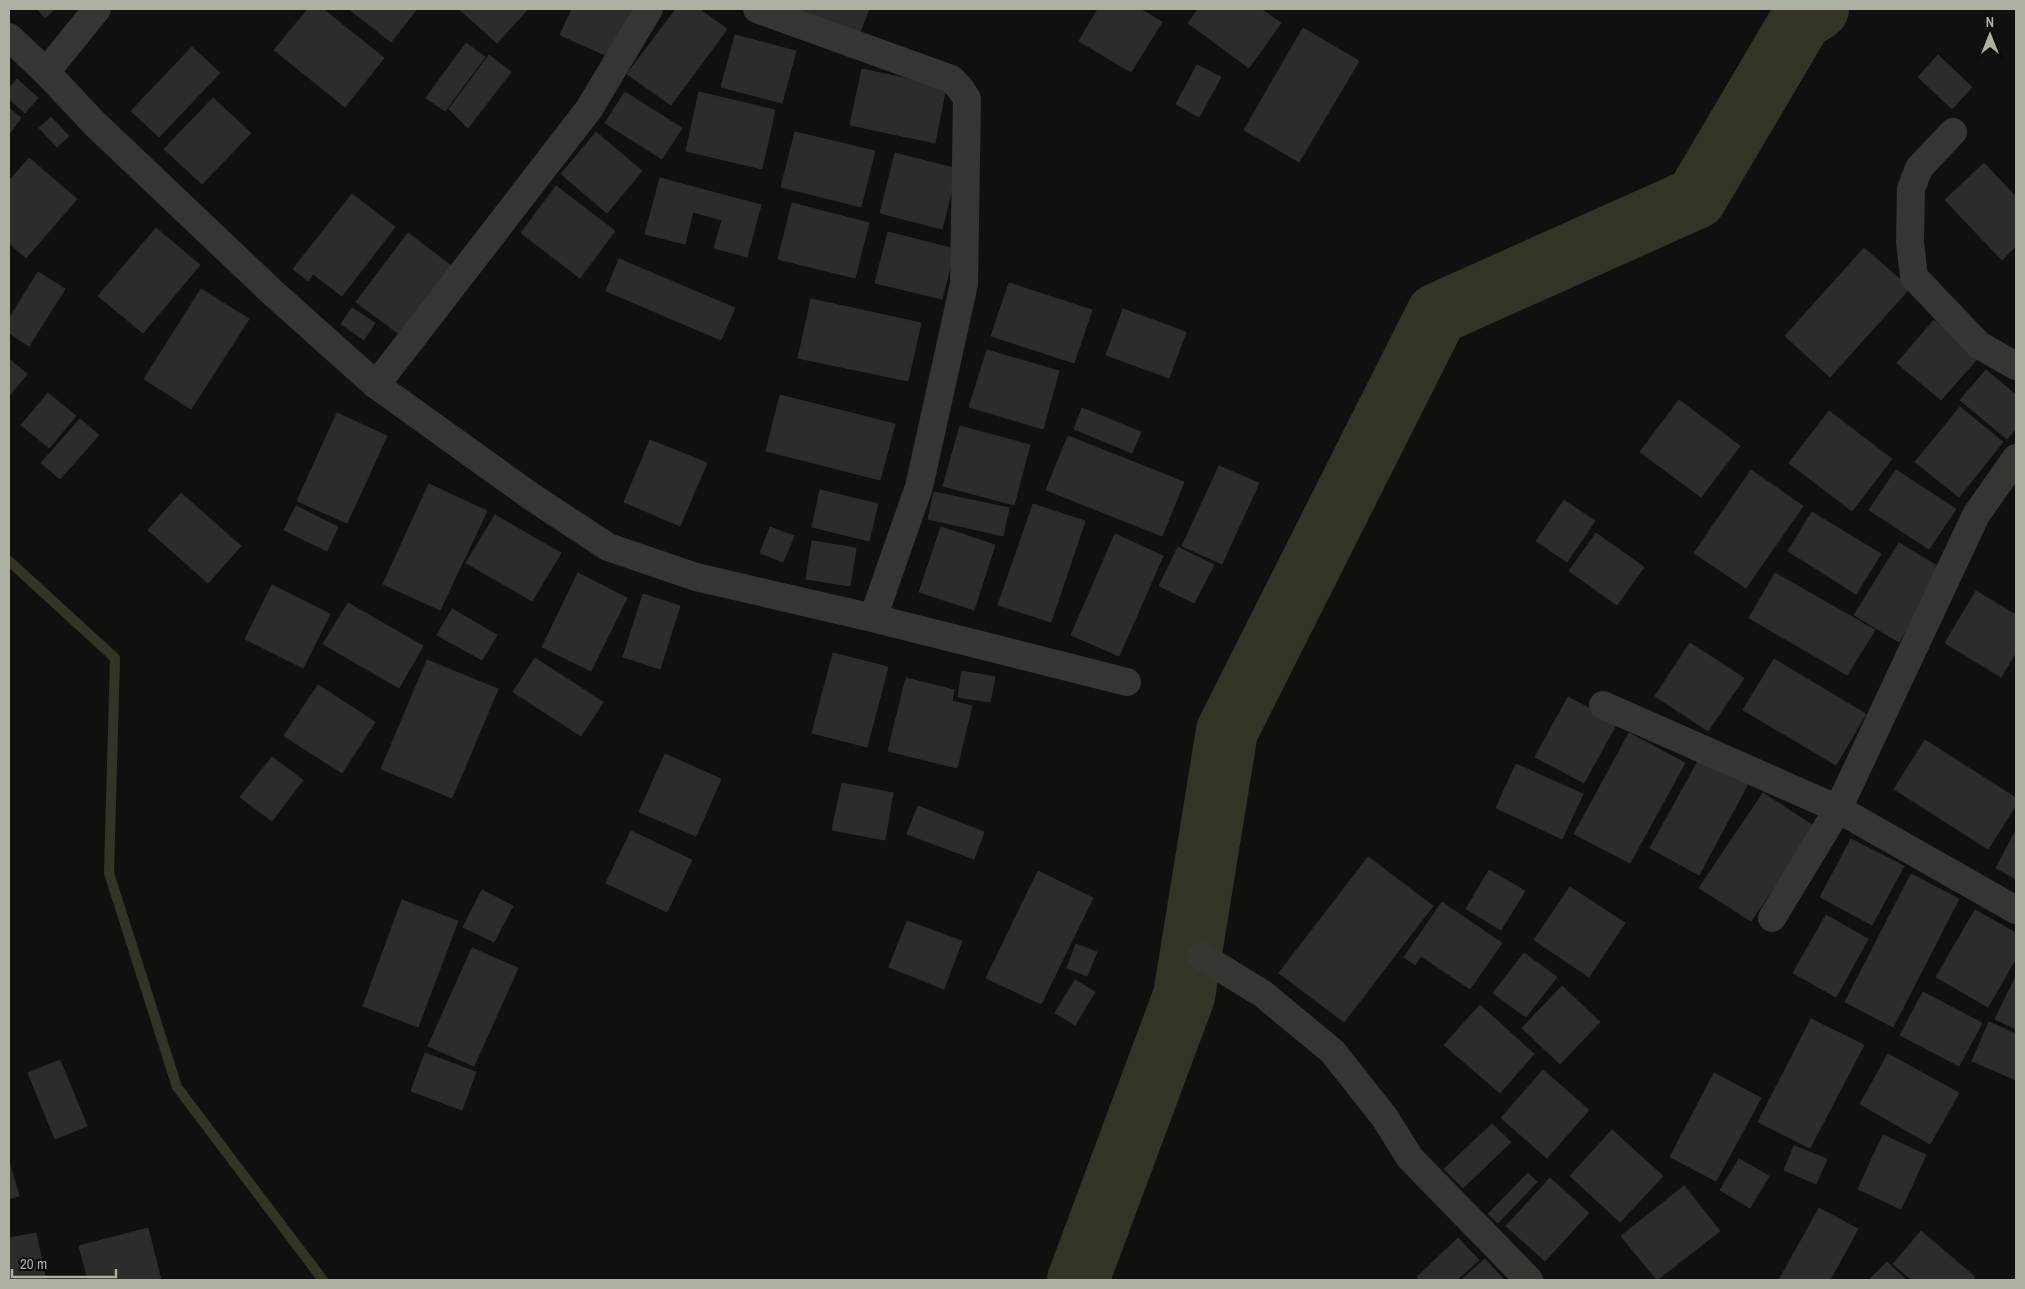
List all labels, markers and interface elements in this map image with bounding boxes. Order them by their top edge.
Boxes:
north arrow [1965,10,2015,60]
text: N [1986,13,1994,31]
scale bar [12,1246,116,1278]
text: 20 m [20,1253,47,1274]

